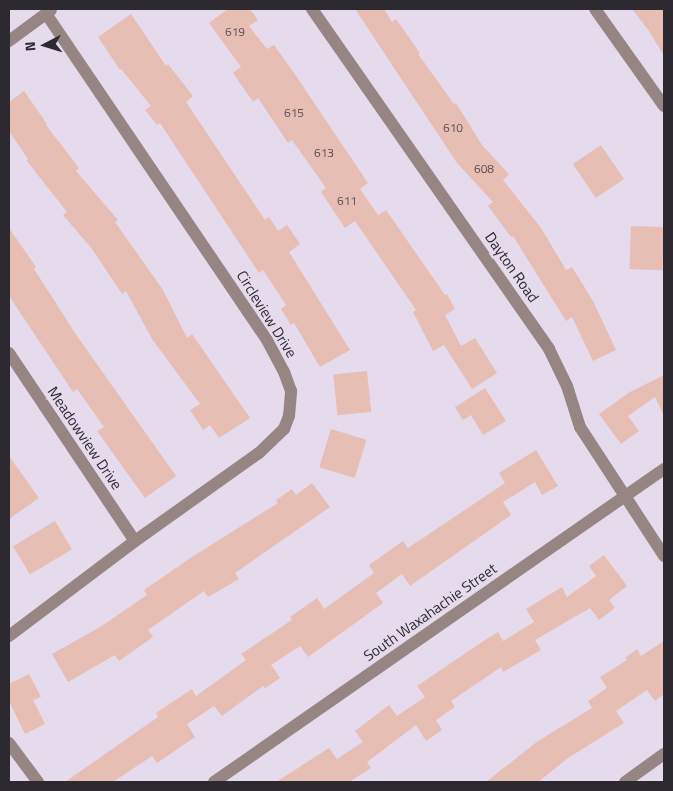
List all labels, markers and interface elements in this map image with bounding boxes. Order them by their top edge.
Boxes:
north arrow [20,20,70,70]
house number: 619 [225,25,245,39]
text: N [19,41,40,52]
house number: 615 [284,106,304,120]
house number: 610 [443,121,463,135]
house number: 613 [314,146,334,160]
house number: 608 [474,162,494,176]
house number: 611 [337,194,357,208]
street label: Dayton Road [481,229,543,305]
street label: Circleview Drive [233,267,301,361]
street label: Meadowview Drive [44,383,126,493]
street label: South Waxahachie Street [360,559,500,665]

